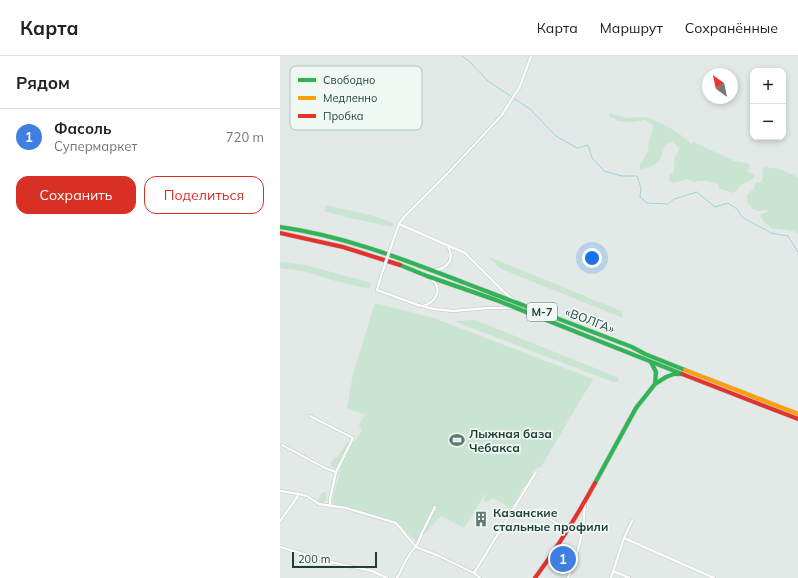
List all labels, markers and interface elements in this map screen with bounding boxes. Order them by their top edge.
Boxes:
text: Карта [20,16,78,40]
text: Карта [537,19,578,37]
text: Маршрут [600,19,663,37]
text: Сохранённые [685,19,778,37]
legend [290,66,422,130]
north arrow [702,68,738,104]
map controls [750,68,786,140]
button: + [750,68,786,104]
text: Рядом [16,72,70,93]
text: Свободно [323,73,376,87]
text: Медленно [323,91,377,105]
button: − [750,104,786,140]
text: Пробка [323,109,364,123]
text: Фасоль [54,119,111,138]
text: 1 [25,129,33,145]
text: 720 m [226,129,264,145]
text: Супермаркет [54,138,137,154]
button: Сохранить [16,176,136,214]
button: Поделиться [144,176,264,214]
your location [582,248,602,268]
road number: М-7 [527,303,557,321]
street label: «ВОЛГА» [563,304,617,336]
place label: Лыжная база Чебакса [469,426,552,455]
sports icon: Лыжная база Чебакса [448,431,466,449]
place label: Казанские стальные профили [493,505,608,534]
building icon: Казанские стальные профили [472,510,490,528]
pin: 1 [550,544,576,574]
scale bar [292,550,377,569]
text: 200 m [298,552,330,566]

